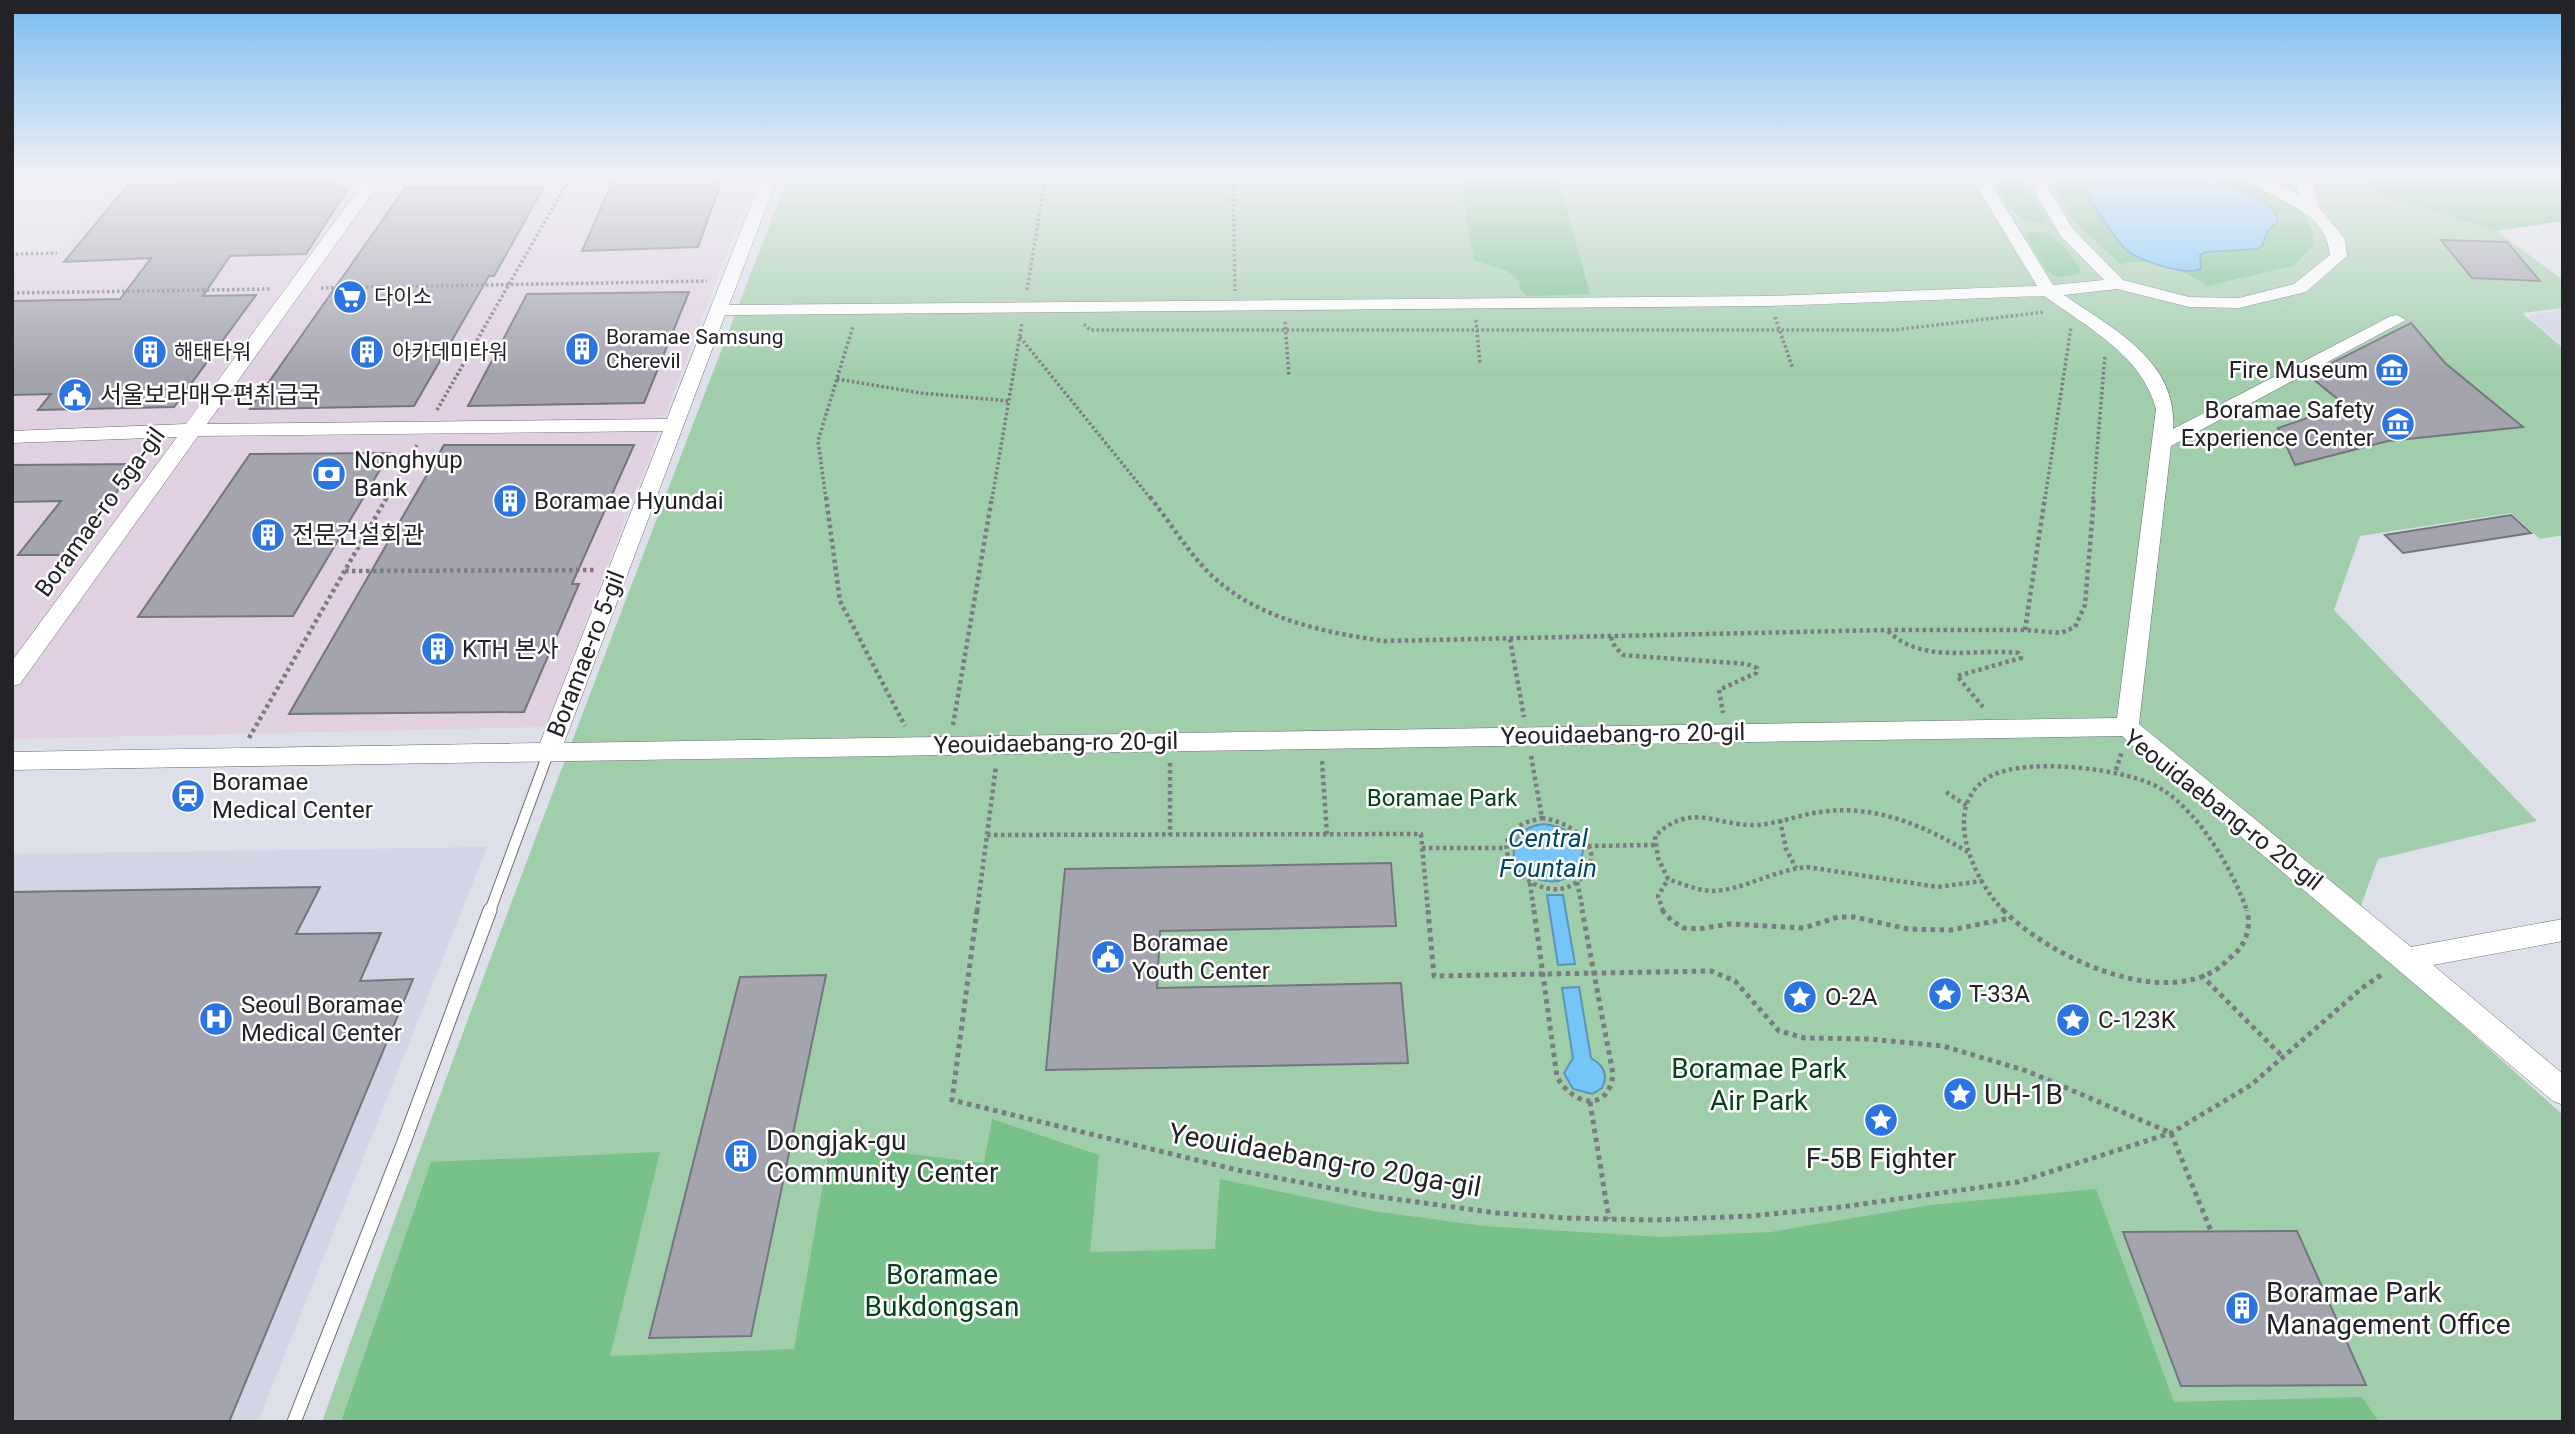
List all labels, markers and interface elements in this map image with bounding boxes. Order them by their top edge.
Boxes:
supermarket icon: 다이소 [331,278,369,316]
place label: 다이소 [374,285,432,309]
place label: Boramae Samsung Cherevil [606,325,784,373]
building icon: Boramae Samsung Cherevil [563,330,601,368]
building icon: 해태타워 [131,333,169,371]
building icon: 아카데미타워 [348,333,386,371]
place label: 해태타워 [174,340,251,364]
place label: 아카데미타워 [392,340,508,364]
museum icon: Fire Museum [2373,351,2411,389]
place label: Fire Museum [2229,356,2368,384]
public building icon: 서울보라매우편취급국 [56,376,94,414]
place label: 서울보라매우편취급국 [100,381,321,409]
place label: Boramae Safety Experience Center [2181,396,2375,452]
museum icon: Boramae Safety Experience Center [2379,405,2417,443]
street label: Boramae-ro 5ga-gil [29,422,171,602]
place label: Nonghyup Bank [354,446,463,502]
bank icon: Nonghyup Bank [310,455,348,493]
building icon: Boramae Hyundai [491,482,529,520]
place label: Boramae Hyundai [534,487,724,515]
building icon: 전문건설회관 [249,516,287,554]
place label: 전문건설회관 [292,521,424,549]
street label: Boramae-ro 5-gil [541,567,631,741]
building icon: KTH 본사 [419,630,457,668]
place label: KTH 본사 [462,635,559,663]
street label: Yeouidaebang-ro 20-gil [1500,718,1746,750]
street label: Yeouidaebang-ro 20-gil [2118,724,2328,896]
street label: Yeouidaebang-ro 20-gil [933,727,1179,759]
place label: Boramae Medical Center [212,768,373,824]
station icon: Boramae Medical Center [169,777,207,815]
park label: Boramae Park [1367,784,1518,812]
water label: Central Fountain [1499,823,1597,883]
place label: Boramae Youth Center [1132,929,1270,985]
public building icon: Boramae Youth Center [1089,938,1127,976]
place icon: T-33A [1926,975,1964,1013]
place icon: O-2A [1781,978,1819,1016]
place label: T-33A [1969,980,2030,1008]
place label: O-2A [1825,983,1878,1011]
place label: Seoul Boramae Medical Center [241,991,403,1047]
hospital icon: Seoul Boramae Medical Center [197,1000,235,1038]
place icon: C-123K [2054,1001,2092,1039]
place label: C-123K [2098,1006,2177,1034]
park label: Boramae Park Air Park [1671,1052,1848,1117]
place icon: UH-1B [1941,1075,1979,1113]
place label: UH-1B [1984,1078,2063,1111]
place icon: F-5B Fighter [1862,1101,1900,1139]
street label: Yeouidaebang-ro 20ga-gil [1166,1116,1484,1204]
place label: Dongjak-gu Community Center [766,1124,999,1189]
building icon: Dongjak-gu Community Center [722,1137,760,1175]
place label: F-5B Fighter [1806,1142,1957,1175]
park label: Boramae Bukdongsan [865,1258,1019,1323]
place label: Boramae Park Management Office [2266,1276,2511,1341]
building icon: Boramae Park Management Office [2223,1289,2261,1327]

